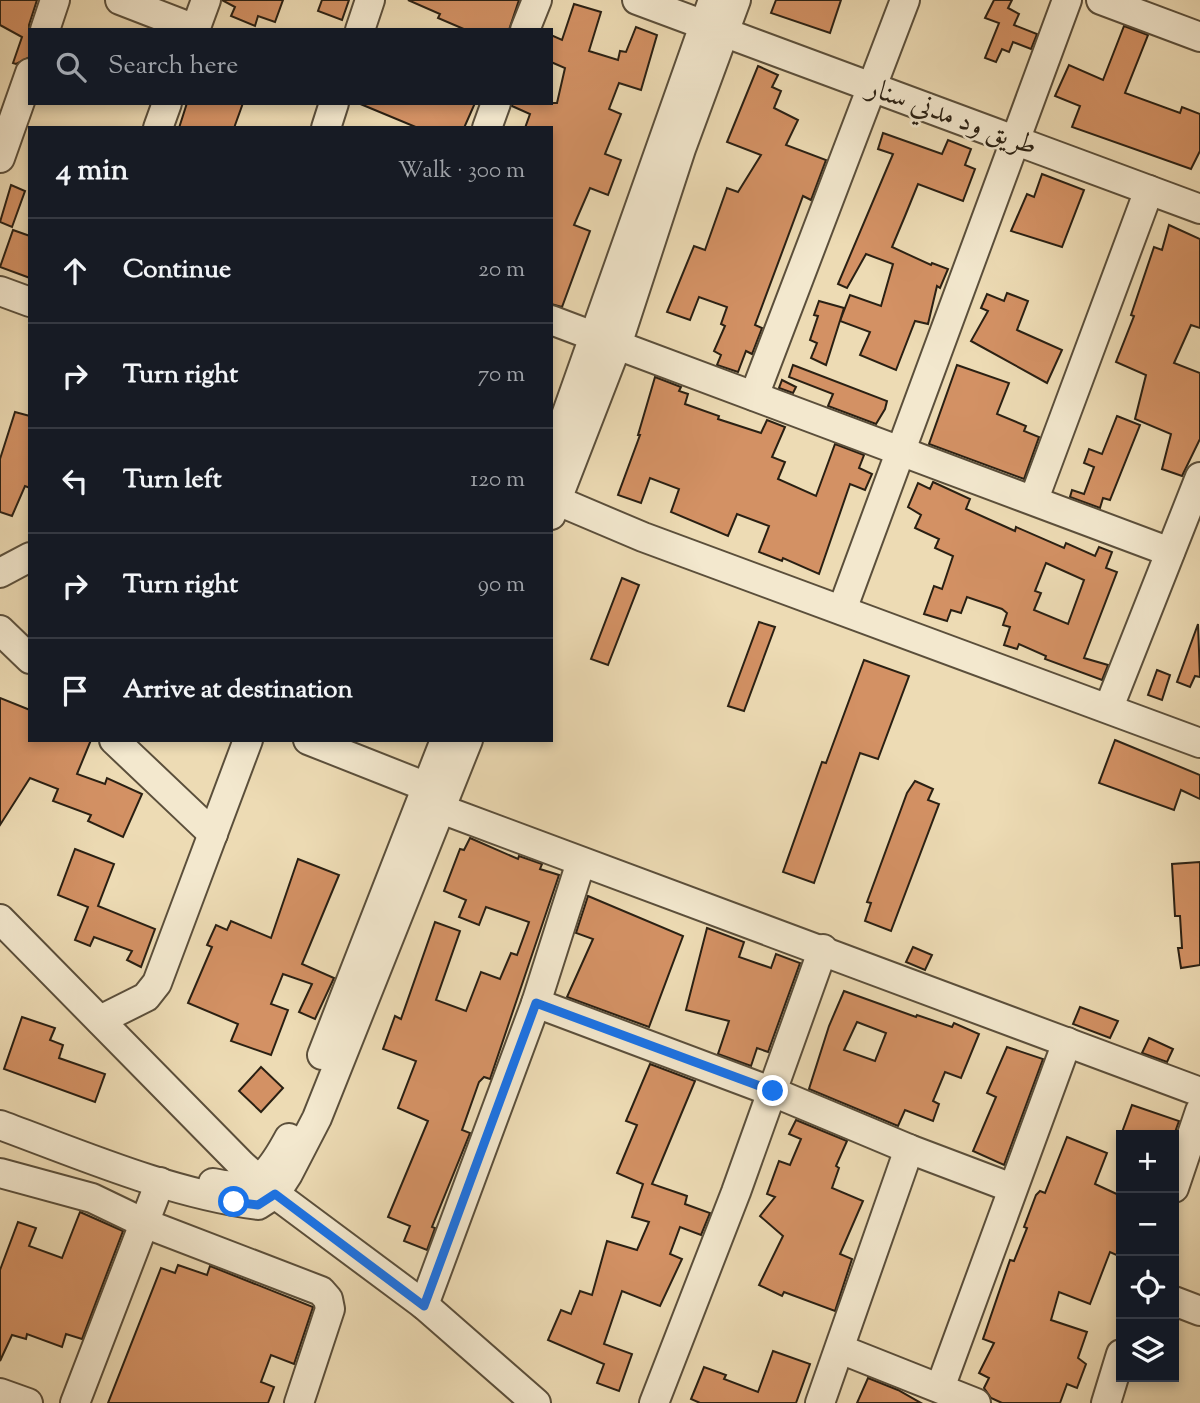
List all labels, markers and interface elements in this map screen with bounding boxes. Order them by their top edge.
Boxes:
search box [28,28,553,105]
icon: search [52,48,90,86]
text: Search here [108,48,238,85]
street label: طريق ود مدني سنار [859,68,1042,167]
text: 4 min [56,150,129,193]
text: Walk · 300 m [398,155,525,188]
icon: ahead [56,252,94,290]
text: Continue [123,252,231,289]
text: 20 m [478,254,525,287]
icon: right [56,357,94,395]
text: Turn right [123,357,238,394]
text: 70 m [478,359,525,392]
icon: left [56,462,94,500]
text: Turn left [123,462,222,499]
text: 120 m [470,464,525,497]
icon: right [56,567,94,605]
text: Turn right [123,567,238,604]
text: 90 m [478,569,525,602]
icon: arrive [56,672,94,710]
text: Arrive at destination [123,672,353,709]
route end [757,1075,788,1106]
map controls [1116,1130,1179,1382]
button: + [1116,1130,1179,1193]
route start [218,1186,249,1217]
button: − [1116,1193,1179,1256]
button: locate [1116,1256,1179,1319]
button: layers [1116,1319,1179,1382]

